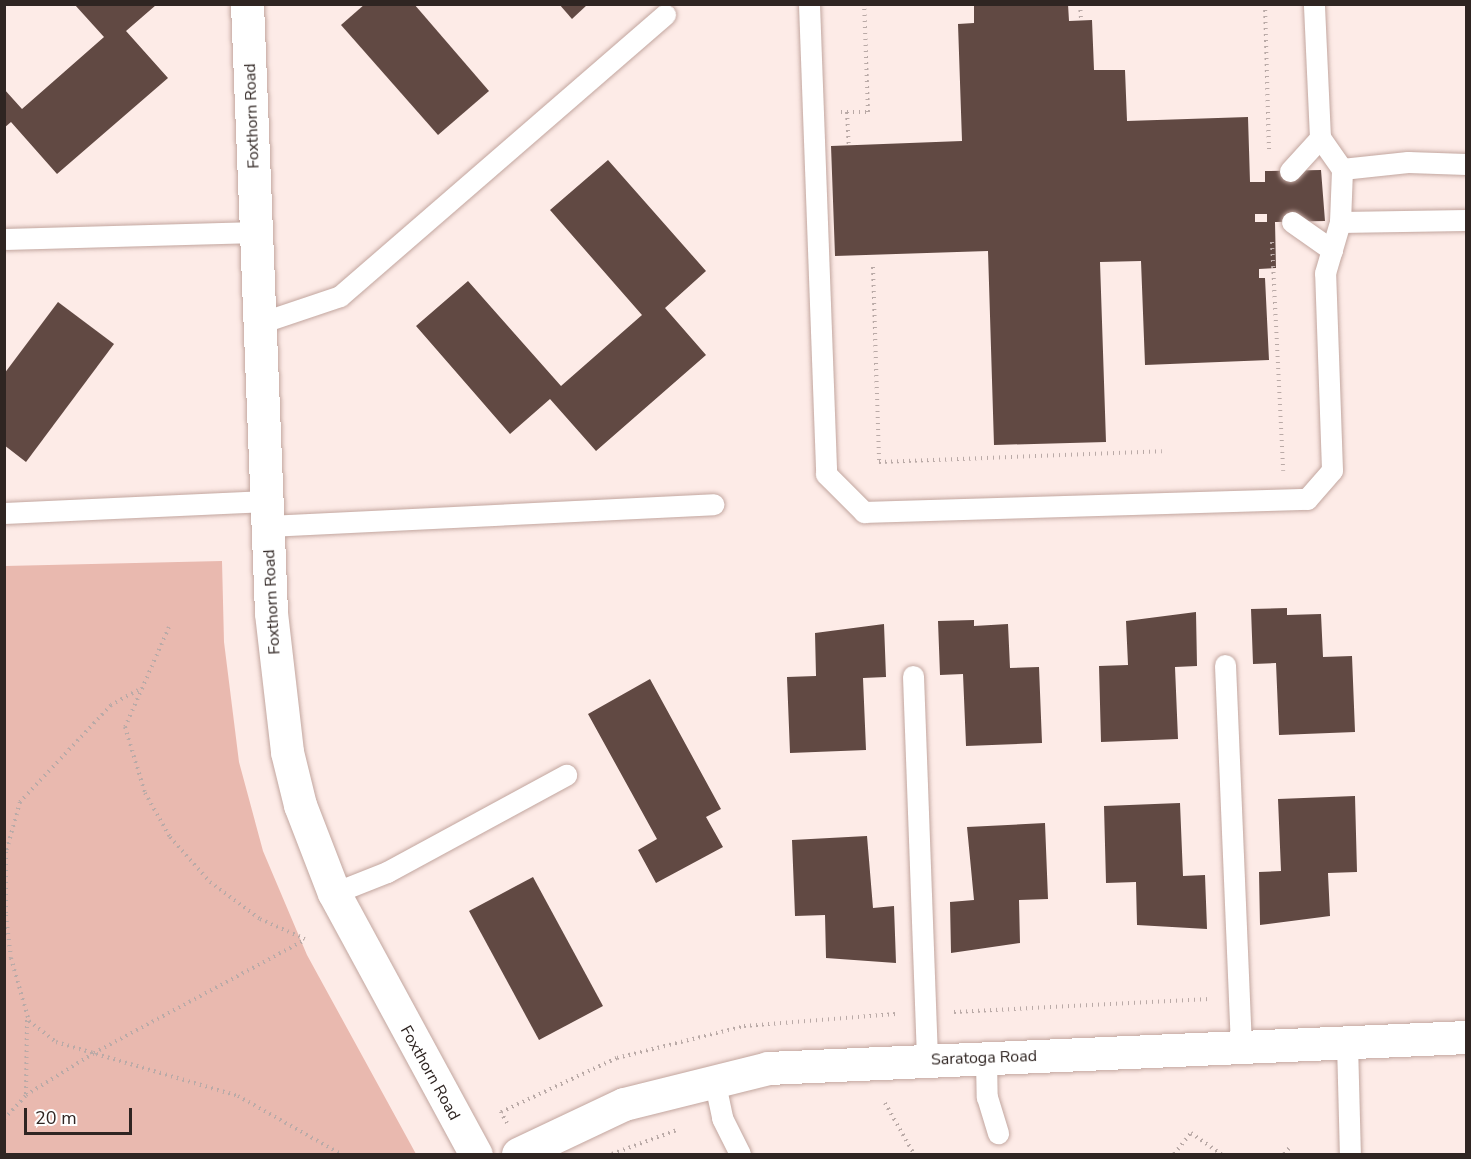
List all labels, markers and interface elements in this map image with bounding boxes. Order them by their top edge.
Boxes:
street label: Foxthorn Road [241,63,263,169]
street label: Foxthorn Road [260,549,284,655]
street label: Foxthorn Road [396,1022,464,1124]
street label: Saratoga Road [931,1047,1037,1069]
scale bar [27,1096,135,1134]
text: 20 m [35,1106,77,1130]

